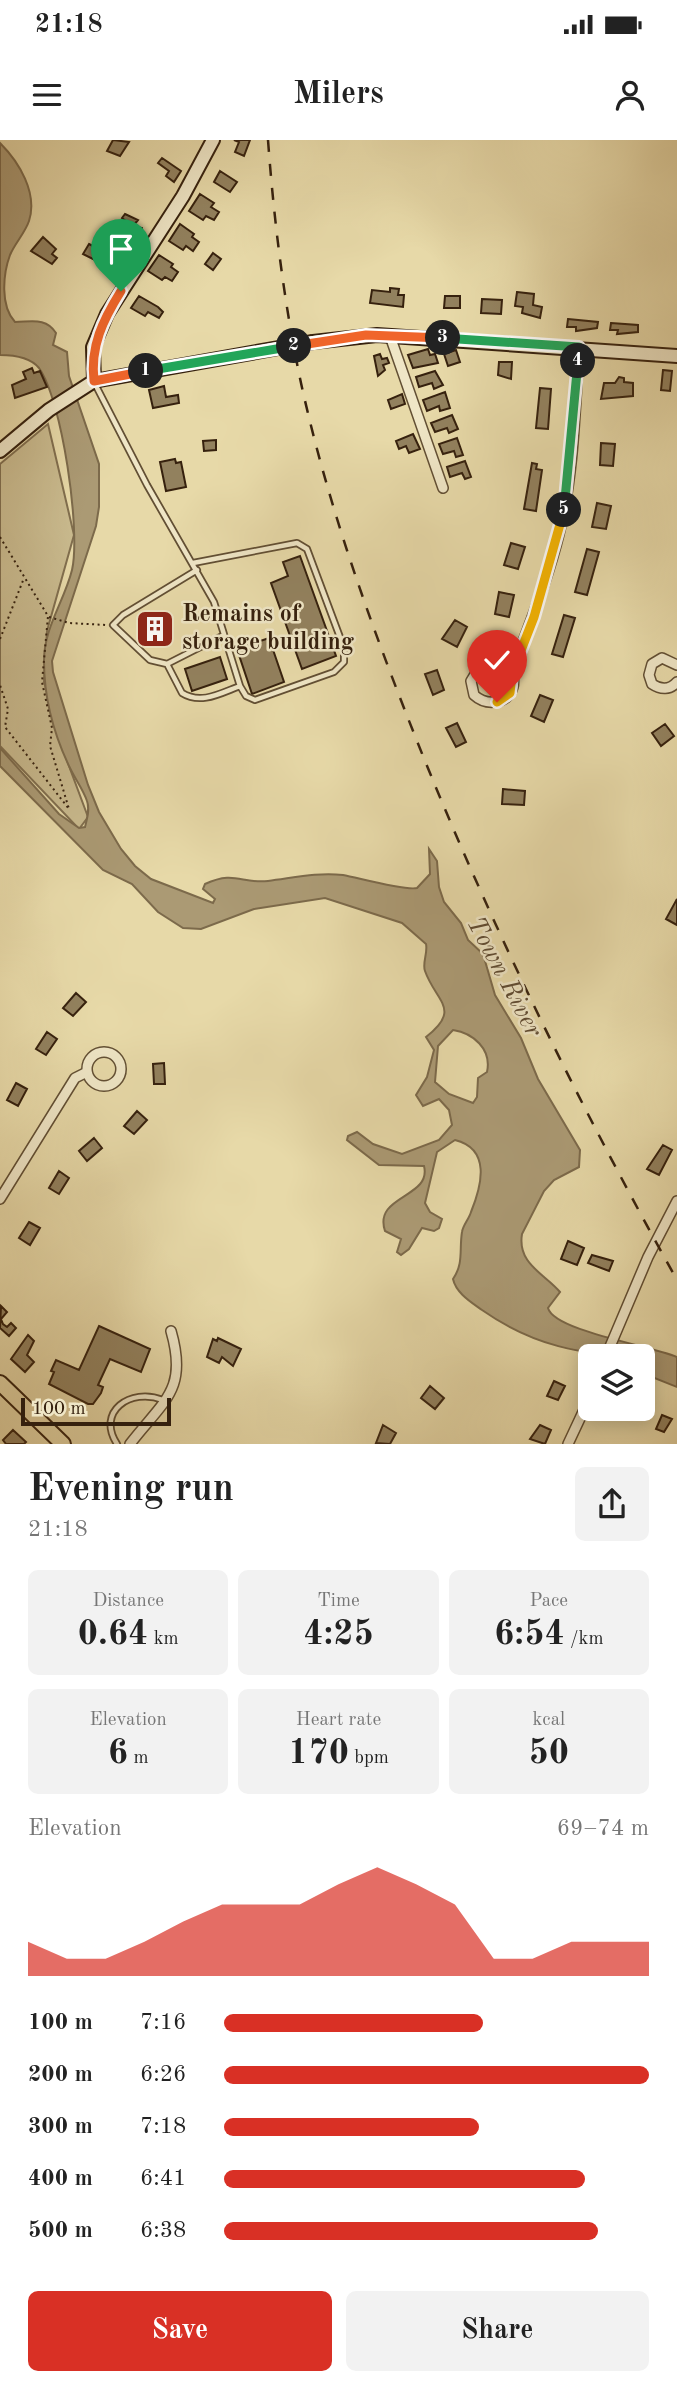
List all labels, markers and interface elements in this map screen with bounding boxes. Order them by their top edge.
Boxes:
text: 21:18 [35,12,103,38]
icon: menu [28,76,66,114]
icon: person [611,76,649,114]
text: Milers [293,79,384,111]
pin [91,219,151,291]
icon: arrive [102,230,140,268]
pin: 3 [426,320,460,356]
pin: 2 [276,328,312,364]
text: 3 [437,328,448,347]
text: 2 [288,336,299,355]
pin: 4 [560,344,596,378]
text: 4 [572,351,583,370]
pin: 1 [128,354,164,388]
text: 1 [140,361,151,380]
pin: 5 [546,492,582,528]
text: 5 [558,500,569,519]
place label: Remains of storage building [182,603,355,655]
building icon: Remains of storage building [134,608,176,650]
pin [467,630,527,702]
icon: check [478,641,516,679]
water label: Town River [461,913,547,1042]
map controls [578,1344,655,1421]
button: layers [578,1344,655,1421]
scale bar [21,1394,172,1426]
text: 100 m [32,1400,85,1419]
button: share [575,1467,649,1541]
text: Evening run [28,1471,234,1509]
text: 21:18 [28,1518,88,1541]
text: Distance [92,1592,164,1611]
text: Time [317,1592,360,1611]
text: Pace [530,1592,568,1611]
text: 0.64 [78,1617,148,1652]
text: 4:25 [303,1617,374,1652]
text: 6:54 [494,1617,565,1652]
text: km [148,1630,179,1649]
text: /km [565,1630,604,1649]
text: Elevation [90,1711,167,1730]
text: Heart rate [296,1711,381,1730]
text: kcal [532,1711,565,1730]
text: 6 [108,1736,128,1771]
text: 170 [288,1736,349,1771]
text: 50 [529,1736,569,1771]
text: m [128,1749,149,1768]
text: bpm [349,1749,389,1768]
text: Elevation [28,1817,122,1840]
text: 69–74 m [557,1817,649,1840]
text: 100 m [28,2011,93,2034]
text: 7:16 [140,2011,186,2034]
text: 200 m [28,2063,93,2086]
text: 6:26 [140,2063,186,2086]
text: 300 m [28,2115,93,2138]
text: 7:18 [140,2115,186,2138]
text: 400 m [28,2167,93,2190]
text: 6:41 [140,2167,186,2190]
text: 500 m [28,2219,93,2242]
text: 6:38 [140,2219,186,2242]
button: Save [28,2291,332,2371]
button: Share [346,2291,649,2371]

